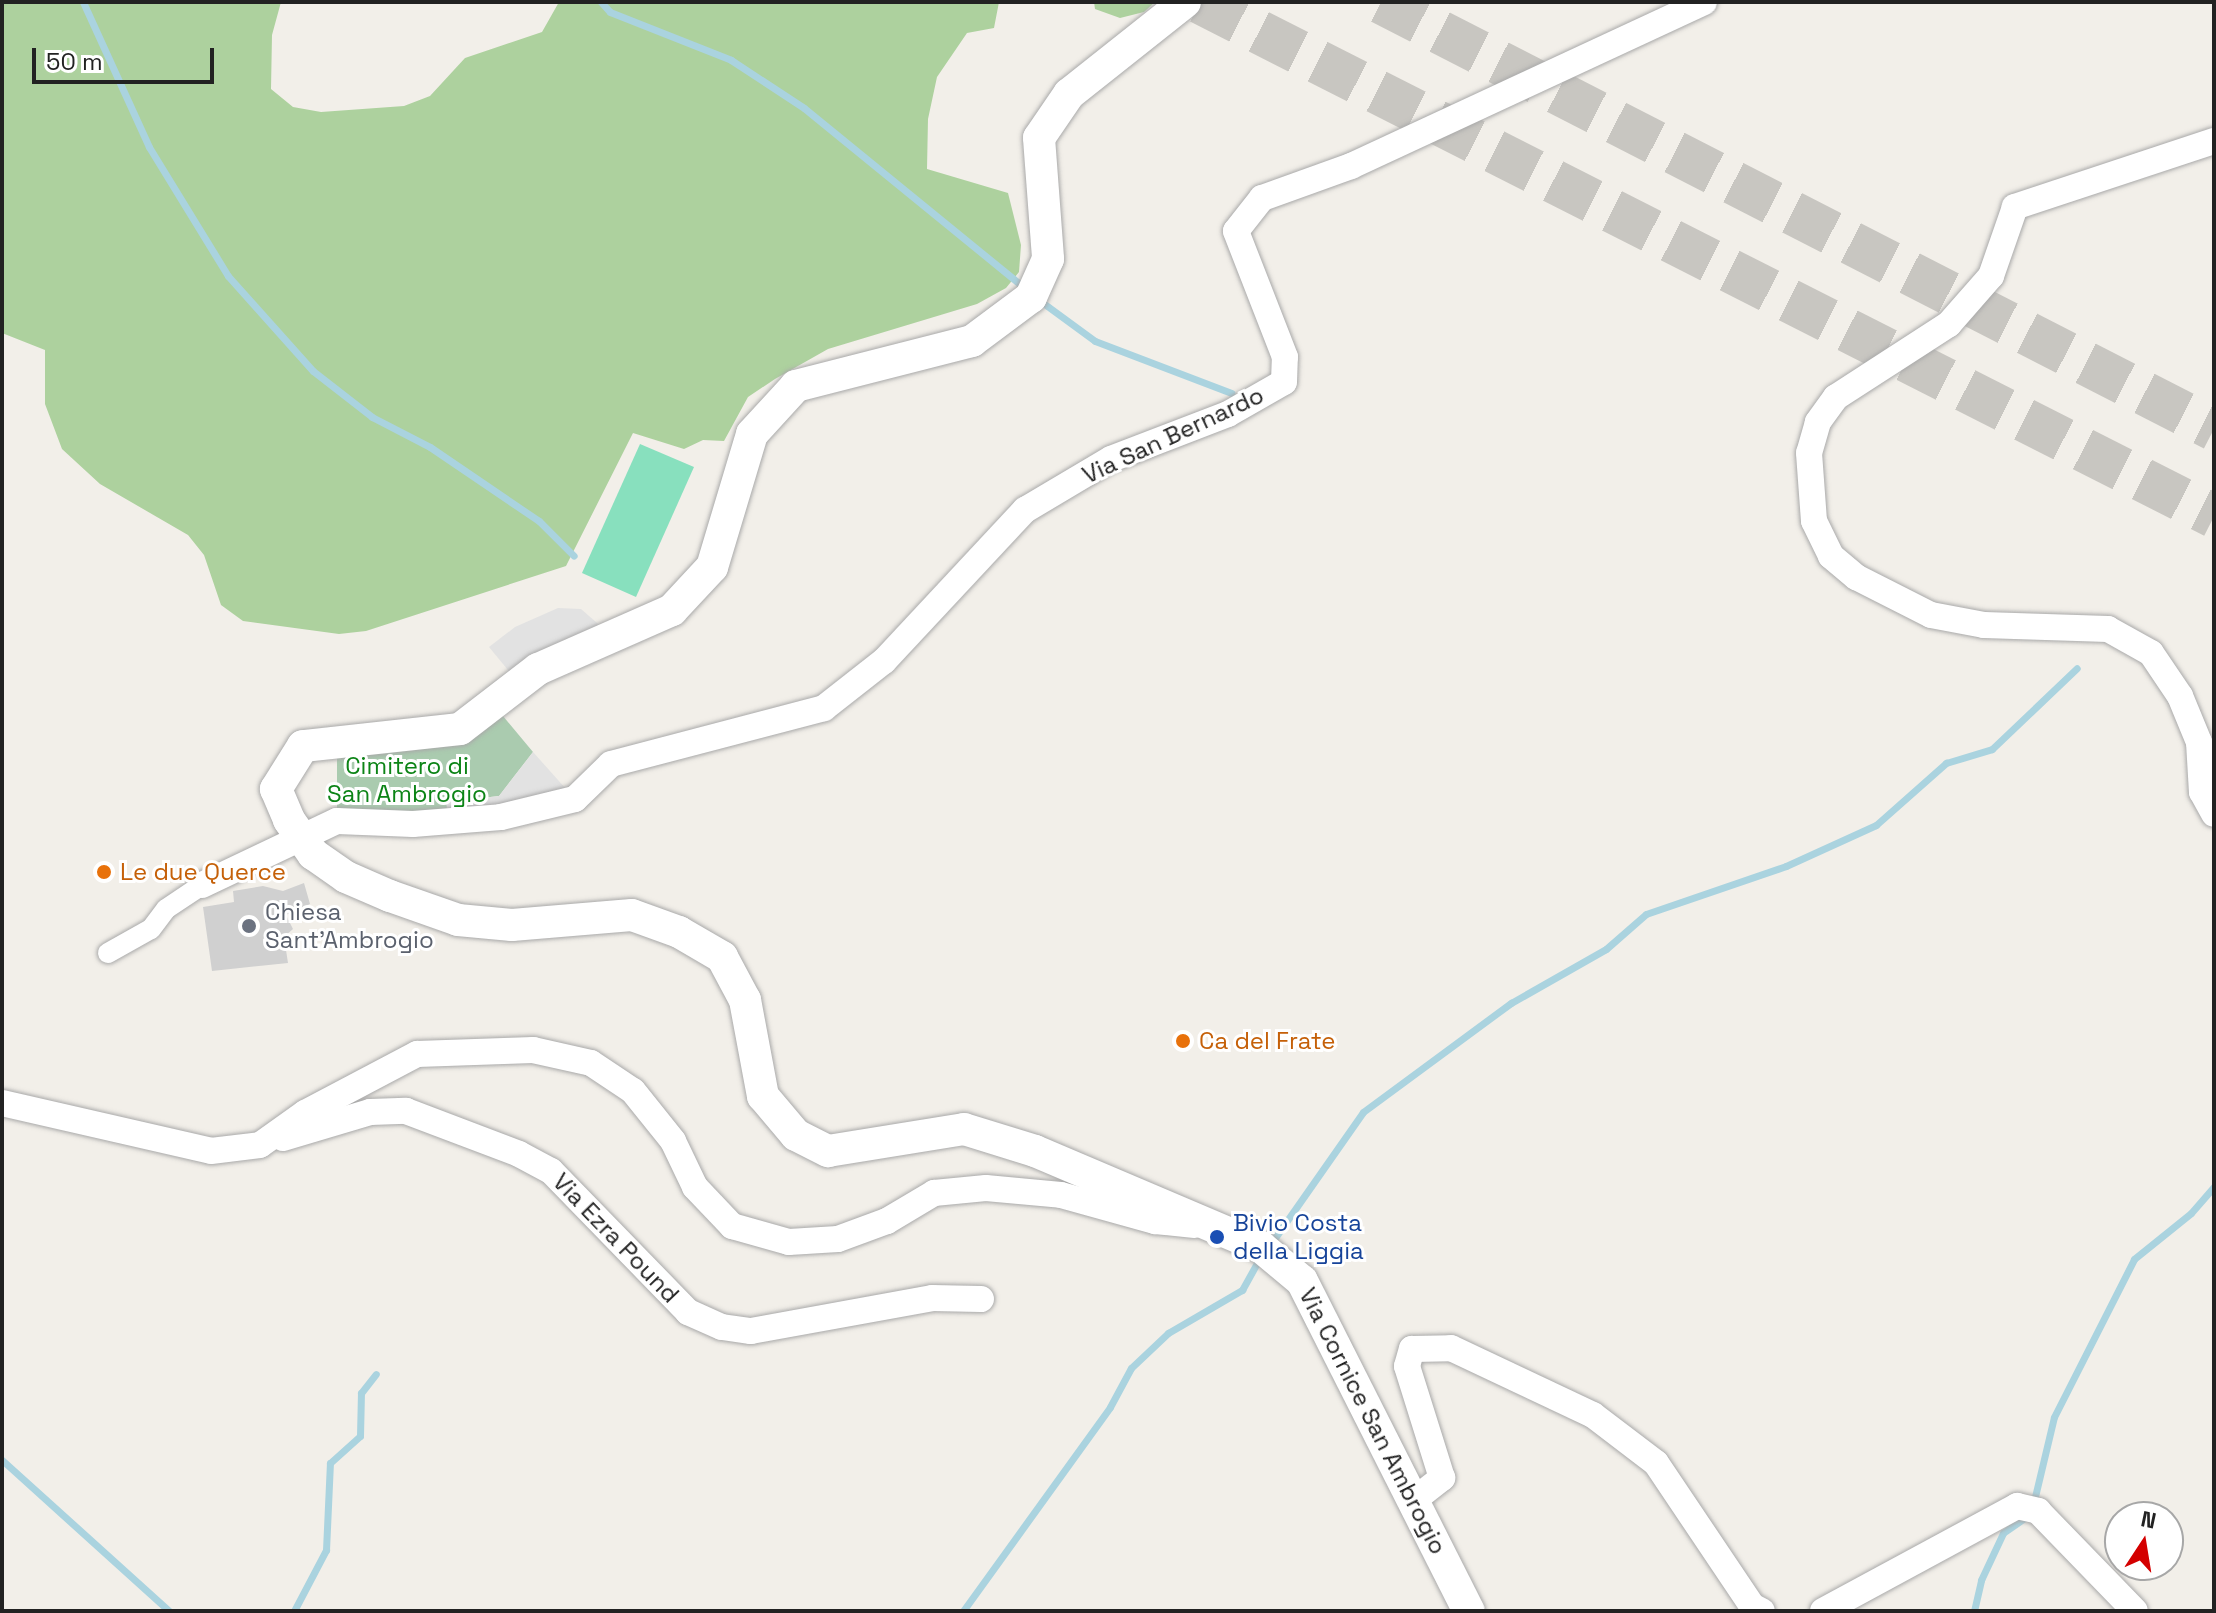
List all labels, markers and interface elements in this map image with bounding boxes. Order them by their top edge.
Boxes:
scale bar [36,32,218,82]
text: 50 m [46,46,103,77]
street label: Via San Bernardo [1078,380,1268,490]
park label: Cimitero di San Ambrogio [327,752,487,808]
place label: Le due Querce [120,858,286,886]
marker: Le due Querce [95,863,113,881]
place label: Chiesa Sant'Ambrogio [265,898,434,954]
marker: Chiesa Sant'Ambrogio [240,917,258,935]
place label: Ca del Frate [1199,1027,1336,1055]
marker: Ca del Frate [1174,1032,1192,1050]
street label: Via Ezra Pound [547,1167,685,1309]
place label: Bivio Costa della Liggia [1233,1209,1364,1265]
marker: Bivio Costa della Liggia [1208,1228,1226,1246]
street label: Via Cornice San Ambrogio [1293,1283,1453,1559]
north arrow [2104,1501,2184,1581]
text: N [2138,1504,2159,1535]

